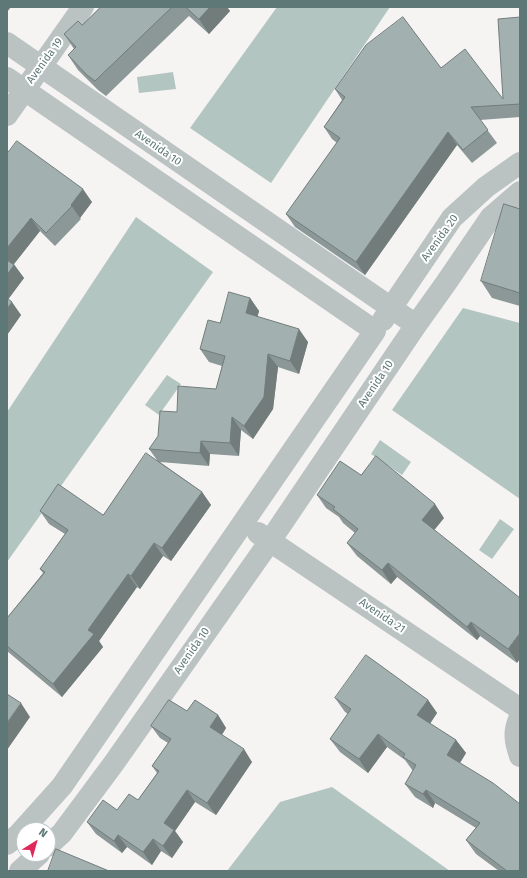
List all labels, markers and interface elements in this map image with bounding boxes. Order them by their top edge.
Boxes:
street label: Avenida 19 [24,36,66,86]
street label: Avenida 10 [132,127,184,169]
street label: Avenida 20 [419,212,461,264]
street label: Avenida 10 [356,358,396,410]
street label: Avenida 21 [356,596,408,636]
street label: Avenida 10 [171,625,213,677]
north arrow [16,822,56,862]
text: N [36,825,50,840]

